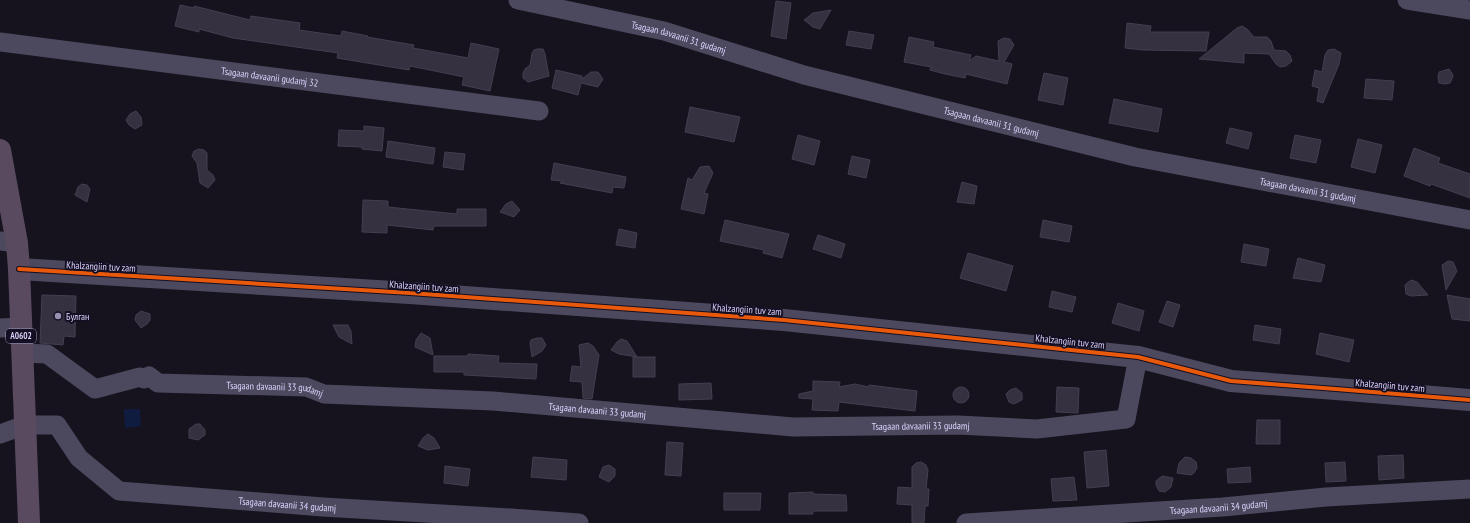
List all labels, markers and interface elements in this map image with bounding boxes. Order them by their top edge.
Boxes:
street label: Tsagaan davaanii 31 gudamj [630,18,727,57]
street label: Tsagaan davaanii gudamj 32 [220,64,319,90]
street label: Tsagaan davaanii 31 gudamj [942,104,1040,140]
street label: Tsagaan davaanii 31 gudamj [1259,175,1357,205]
street label: Khalzangiin tuv zam [66,258,136,275]
street label: Khalzangiin tuv zam [389,278,459,295]
street label: Khalzangiin tuv zam [712,301,782,318]
place label: Булган [66,310,89,323]
marker: Булган [53,311,63,321]
road number: A0602 [6,329,36,343]
street label: Khalzangiin tuv zam [1035,331,1105,352]
street label: Khalzangiin tuv zam [1355,376,1425,395]
street label: Tsagaan davaanii 33 gudamj [226,379,325,400]
street label: Tsagaan davaanii 33 gudamj [548,400,647,421]
street label: Tsagaan davaanii 33 gudamj [872,419,970,433]
street label: Tsagaan davaanii 34 gudamj [238,494,336,515]
street label: Tsagaan davaanii 34 gudamj [1169,497,1268,517]

